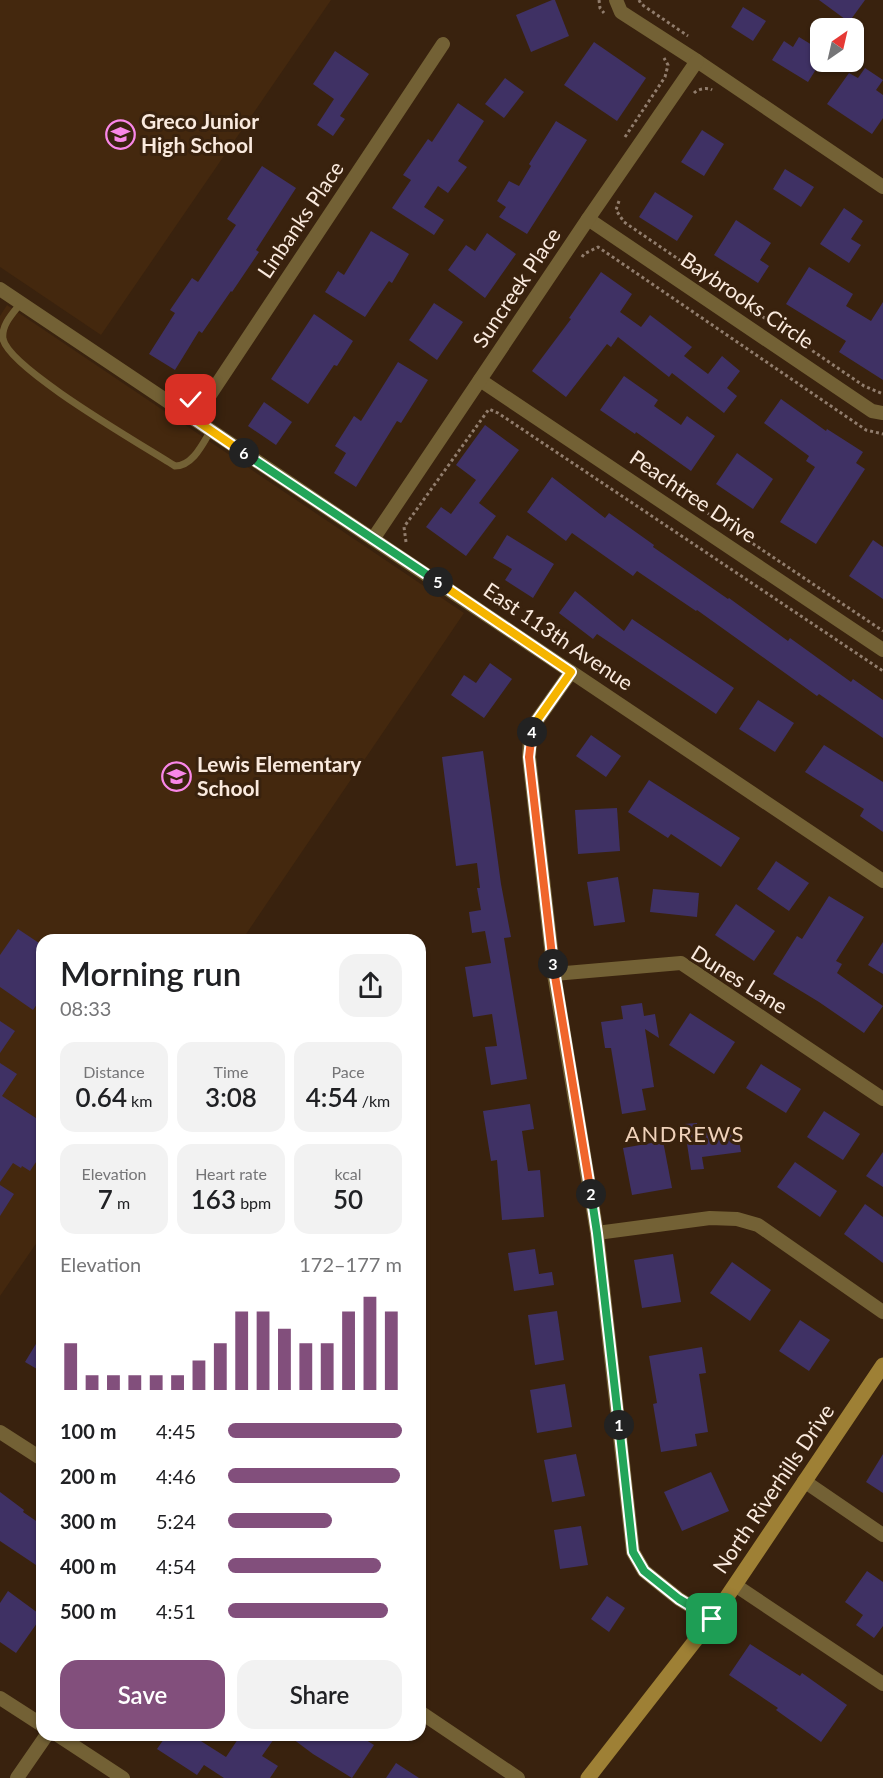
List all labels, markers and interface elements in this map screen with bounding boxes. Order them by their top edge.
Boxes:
north arrow [810,18,864,72]
map controls [810,18,864,72]
place label: Greco Junior High School [141,108,259,157]
school or university icon: Greco Junior High School [104,118,136,150]
street label: Linbanks Place [252,156,348,282]
street label: Suncreek Place [467,223,565,352]
street label: Baybrooks Circle [677,246,819,353]
pin [165,374,216,425]
icon: check [174,383,207,416]
pin: 6 [229,438,259,468]
text: 6 [239,443,249,462]
street label: Peachtree Drive [626,444,762,547]
pin: 5 [423,567,453,597]
text: 5 [433,572,443,591]
street label: East 113th Avenue [480,577,638,695]
pin: 4 [517,717,547,747]
text: 4 [527,722,537,741]
place label: Lewis Elementary School [197,751,362,800]
school or university icon: Lewis Elementary School [160,761,192,793]
street label: Dunes Lane [687,939,793,1018]
pin: 3 [538,949,568,979]
text: Morning run [60,953,241,993]
button: share [339,954,402,1017]
text: 3 [548,954,558,973]
text: 08:33 [60,996,111,1020]
text: Distance [83,1062,145,1081]
text: Time [214,1062,248,1081]
text: Pace [331,1062,365,1081]
text: 0.64 [76,1081,127,1113]
text: 3:08 [205,1081,257,1113]
text: 4:54 [306,1081,358,1113]
text: km [127,1091,152,1110]
text: /km [358,1091,390,1110]
district label: ANDREWS [625,1120,745,1147]
text: Elevation [82,1164,147,1183]
text: Heart rate [195,1164,267,1183]
text: kcal [334,1164,362,1183]
pin: 2 [576,1179,606,1209]
text: 7 [98,1183,113,1215]
text: 163 [191,1183,236,1215]
text: 50 [333,1183,363,1215]
text: 2 [586,1184,596,1203]
text: m [113,1193,130,1212]
text: bpm [236,1193,271,1212]
text: Elevation [60,1252,141,1276]
text: 172–177 m [299,1252,402,1276]
street label: North Riverhills Drive [707,1399,839,1577]
pin: 1 [604,1410,634,1440]
text: 1 [614,1415,624,1434]
text: 100 m [60,1419,116,1443]
text: 4:45 [156,1419,196,1443]
text: 200 m [60,1464,116,1488]
text: 4:46 [156,1464,196,1488]
text: 300 m [60,1509,116,1533]
text: 5:24 [156,1509,196,1533]
text: 400 m [60,1554,116,1578]
text: 4:54 [156,1554,196,1578]
pin [686,1593,737,1644]
text: 500 m [60,1599,116,1623]
text: 4:51 [156,1599,196,1623]
icon: arrive [695,1602,728,1635]
button: Save [60,1660,225,1729]
button: Share [237,1660,402,1729]

